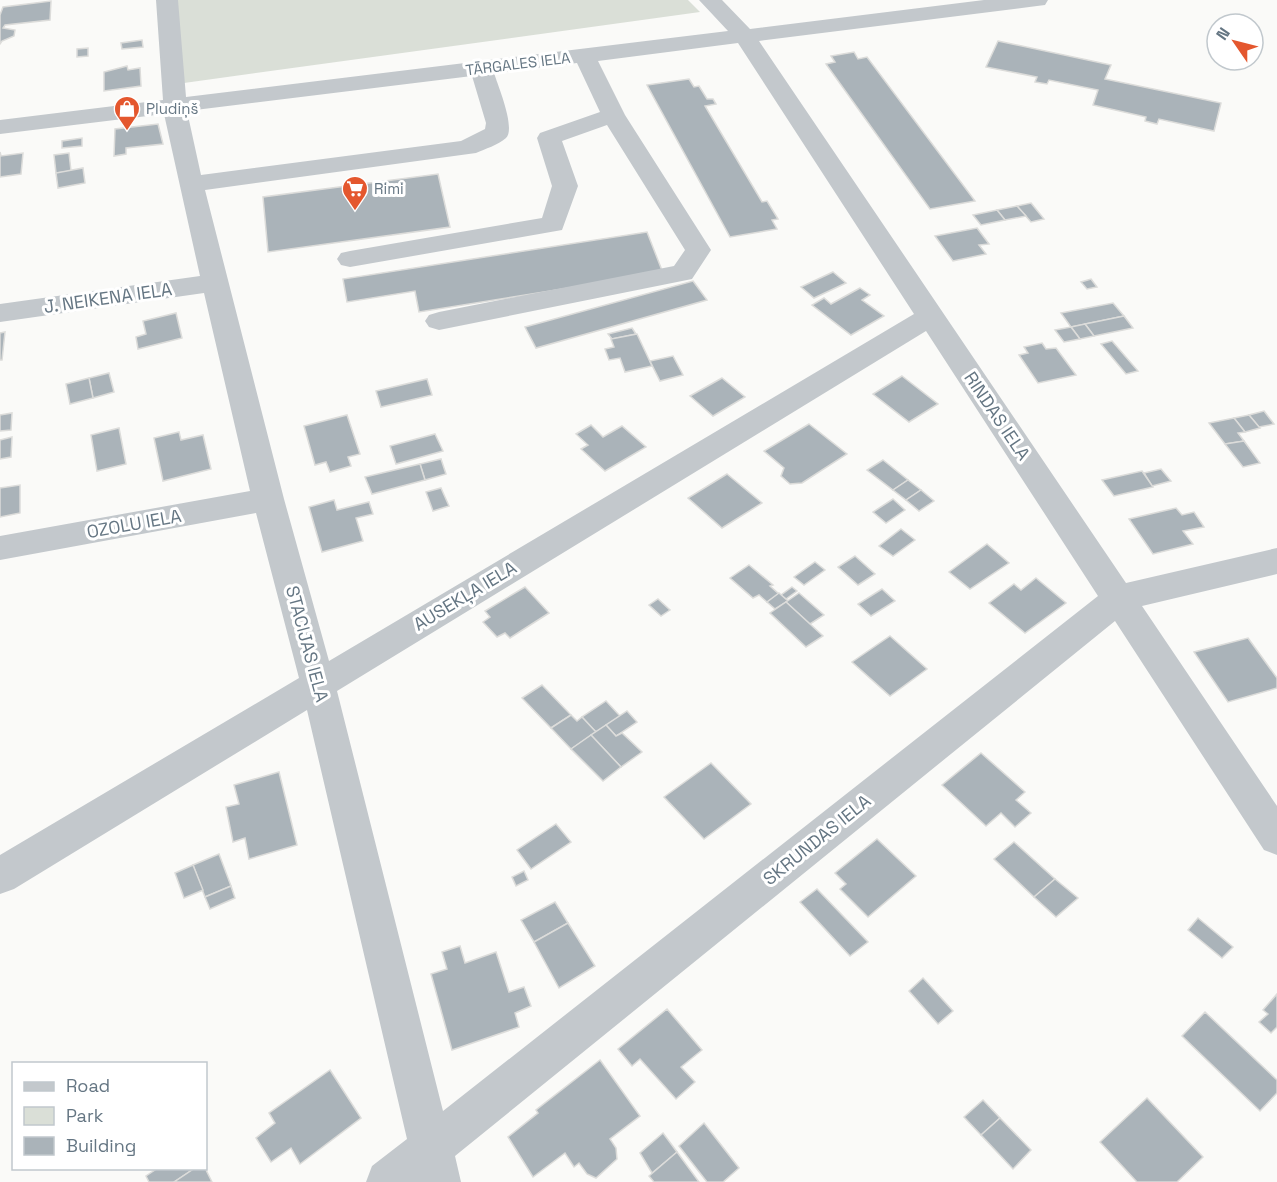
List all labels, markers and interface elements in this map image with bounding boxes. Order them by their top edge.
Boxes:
north arrow [1205,12,1265,72]
text: N [1211,23,1235,44]
street label: TĀRGALES IELA [464,48,572,79]
shop icon: Pludiņš [112,94,142,132]
place label: Pludiņš [146,99,198,118]
supermarket icon: Rimi [340,174,370,212]
place label: Rimi [374,179,404,198]
street label: J. NEIKENA IELA [42,277,174,318]
street label: RINDAS IELA [959,367,1035,464]
street label: OZOLU IELA [85,504,183,543]
street label: AUSEKĻA IELA [409,556,521,635]
street label: STACIJAS IELA [281,583,334,705]
street label: SKRUNDAS IELA [758,789,875,890]
legend [12,1062,207,1170]
text: Road [66,1074,110,1097]
text: Park [66,1104,104,1127]
text: Building [66,1134,136,1157]

